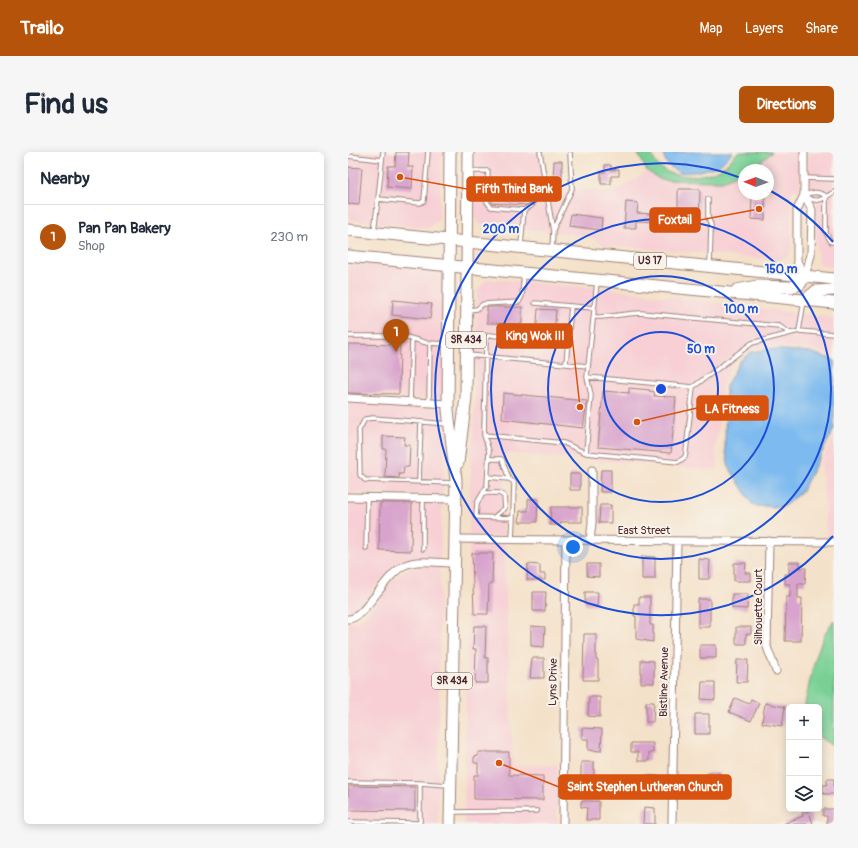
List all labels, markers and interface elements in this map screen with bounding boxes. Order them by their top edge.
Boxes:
text: Trailo [20,16,64,40]
text: Map [700,20,723,37]
text: Layers [745,20,783,37]
text: Share [805,20,838,37]
button: Directions [739,86,834,123]
text: Find us [24,87,108,122]
north arrow [738,164,774,200]
text: Nearby [40,168,89,189]
callout: Fifth Third Bank [467,177,561,201]
text: Fifth Third Bank [475,182,554,197]
callout: Foxtail [650,208,700,232]
text: Foxtail [658,213,692,228]
text: Pan Pan Bakery [78,219,171,238]
text: 200 m [483,222,520,237]
text: 1 [50,229,56,245]
text: 230 m [271,229,308,245]
text: Shop [78,238,105,254]
road number: US 17 [634,253,666,269]
text: 150 m [765,262,798,277]
text: 100 m [724,302,759,317]
pin: 1 [383,319,409,352]
callout: King Wok III [497,324,572,348]
text: King Wok III [505,329,565,344]
road number: SR 434 [446,332,486,348]
text: 50 m [687,342,715,357]
centre of rings [654,382,668,396]
callout: LA Fitness [697,396,768,420]
text: LA Fitness [705,402,760,417]
street label: East Street [618,524,671,537]
your location [563,537,583,557]
street label: Silhouette Court [752,568,765,645]
street label: Bistline Avenue [657,646,671,717]
street label: Lyns Drive [546,657,560,706]
road number: SR 434 [432,673,472,689]
map controls [786,704,822,812]
button: + [786,704,822,740]
button: − [786,740,822,776]
callout: Saint Stephen Lutheran Church [559,775,731,799]
button: layers [786,776,822,812]
text: Saint Stephen Lutheran Church [567,780,723,795]

